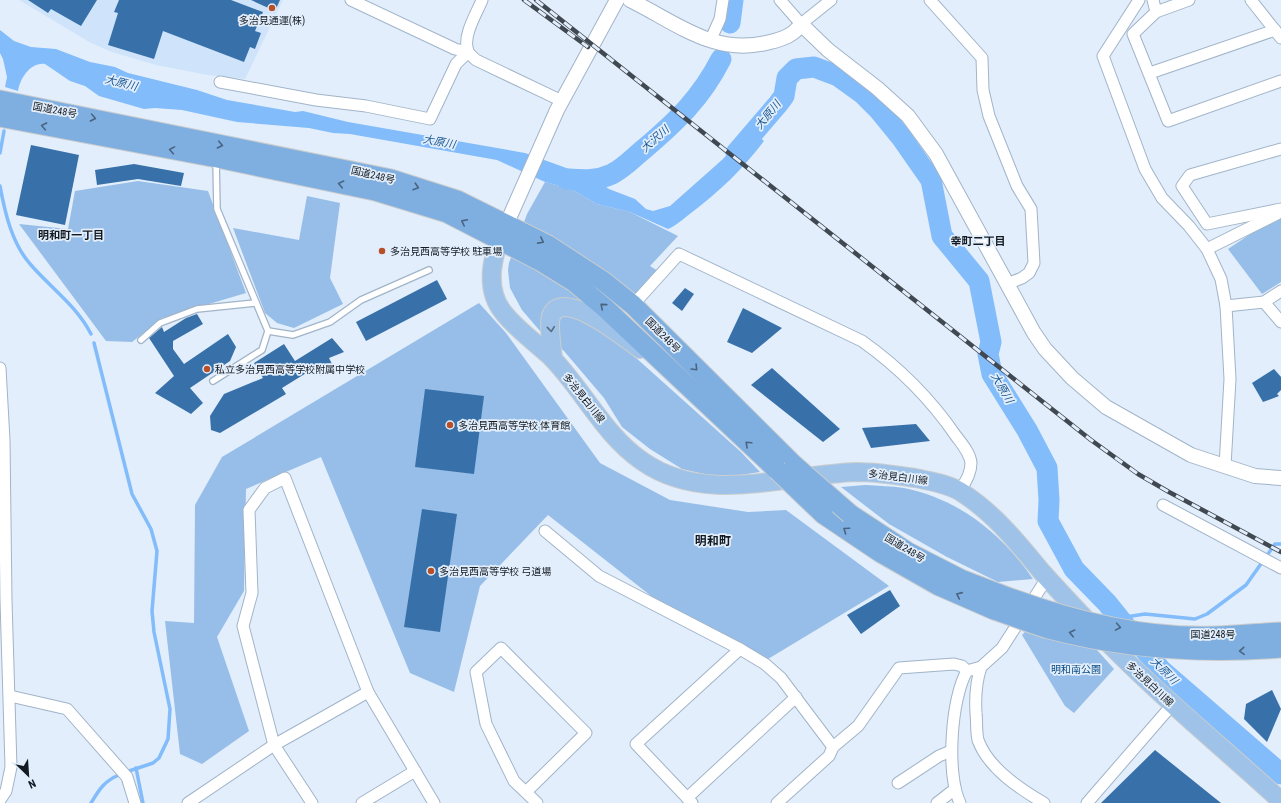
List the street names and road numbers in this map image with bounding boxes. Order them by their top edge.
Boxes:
street label: 国道248号 [32,100,78,120]
street label: 国道248号 [350,165,396,185]
street label: 国道248号 [643,315,683,355]
street label: 多治見白川線 [561,371,607,425]
street label: 多治見白川線 [868,468,928,486]
street label: 国道248号 [883,532,927,564]
street label: 国道248号 [1191,629,1235,640]
street label: 多治見白川線 [1124,660,1176,708]

